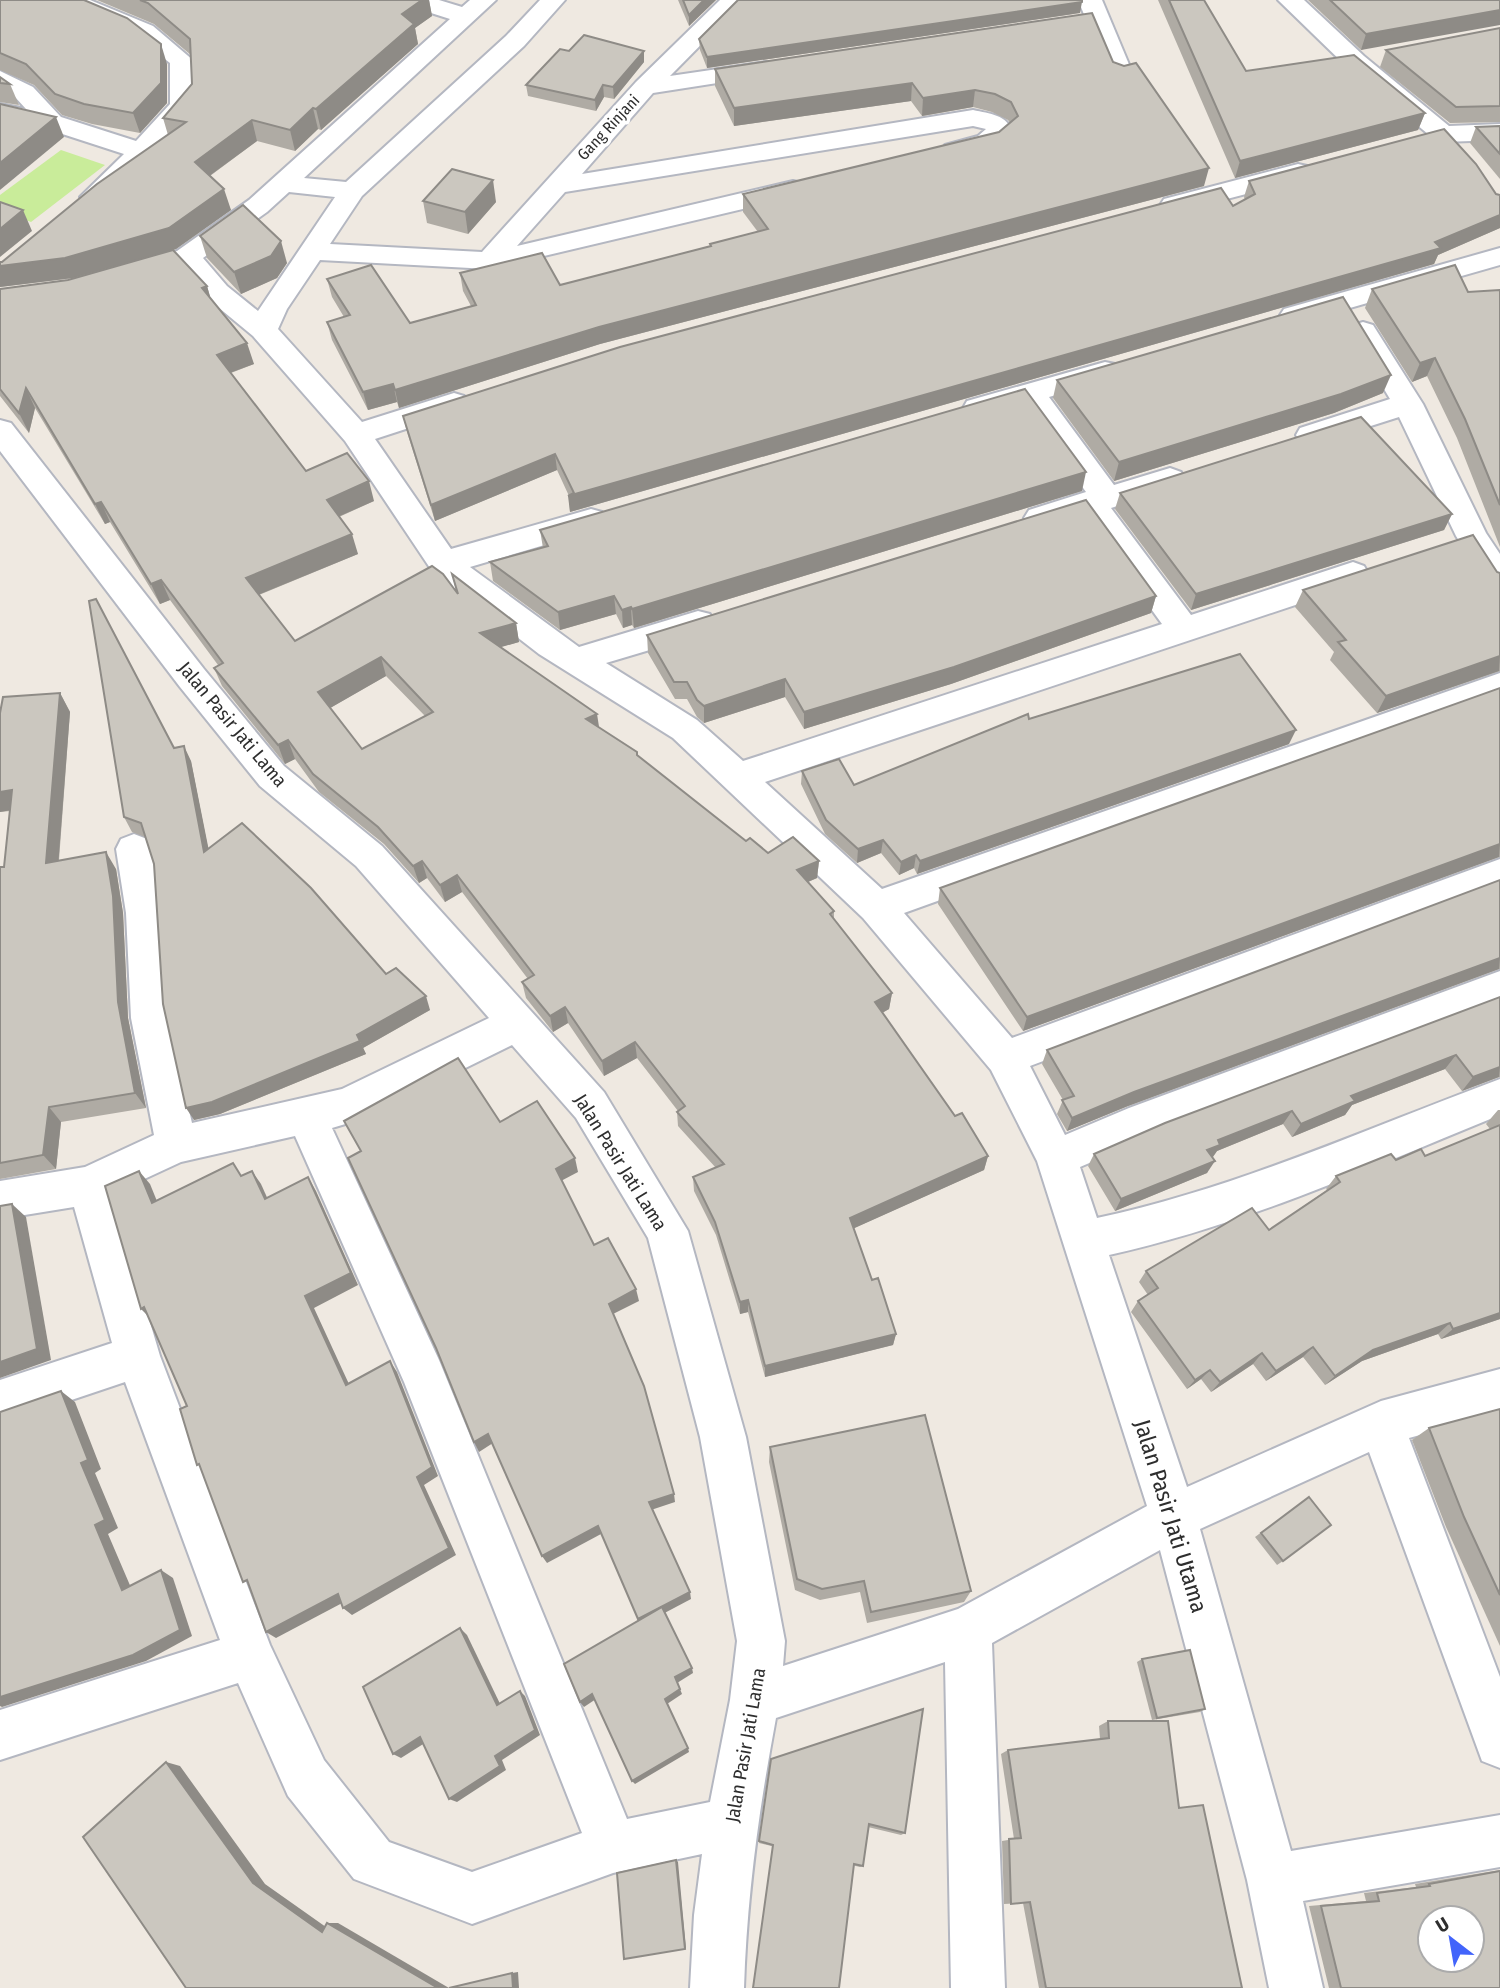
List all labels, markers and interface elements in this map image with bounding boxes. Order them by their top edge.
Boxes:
street label: Gang Rinjani [573,91,643,164]
street label: Jalan Pasir Jati Lama [173,657,292,792]
street label: Jalan Pasir Jati Lama [569,1090,672,1235]
street label: Jalan Pasir Jati Utama [1128,1416,1214,1616]
street label: Jalan Pasir Jati Lama [721,1666,770,1824]
north arrow [1416,1904,1486,1974]
text: U [1432,1912,1453,1938]

